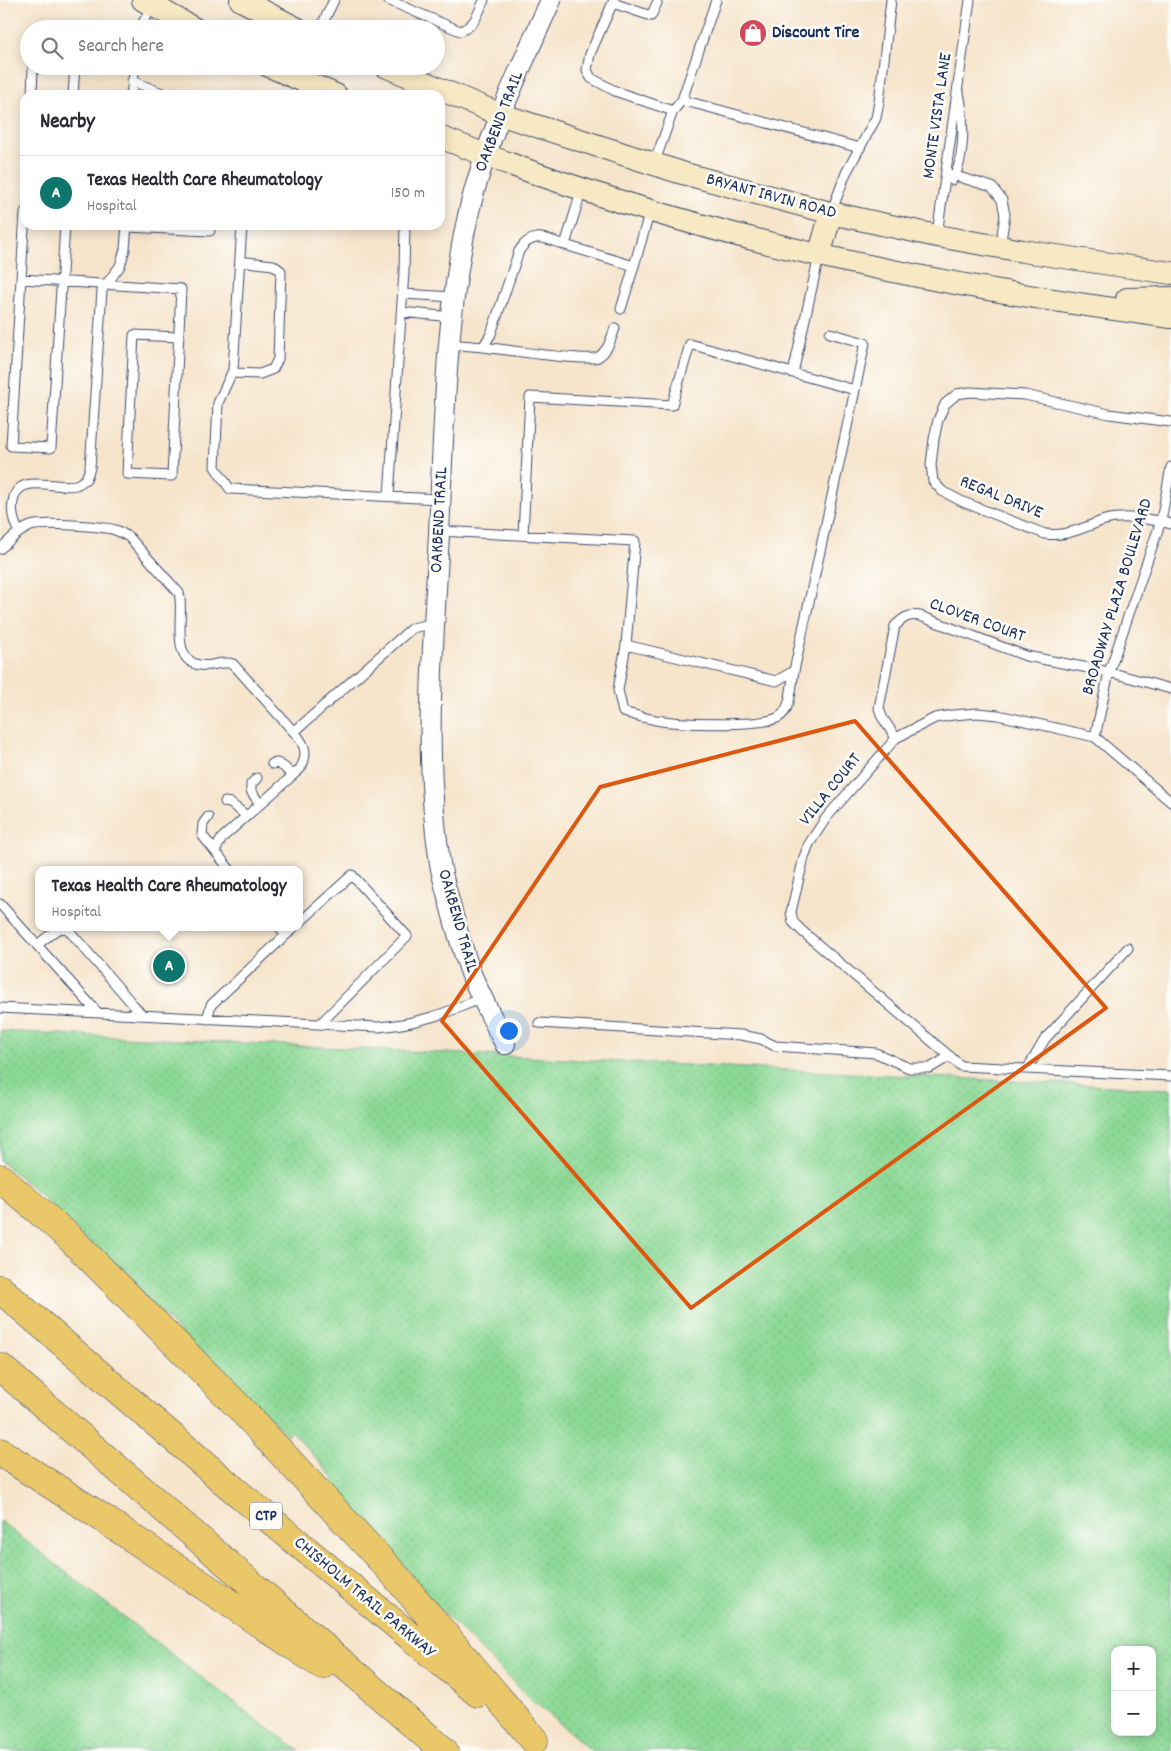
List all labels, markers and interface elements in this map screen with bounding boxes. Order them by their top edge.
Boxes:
shop icon: Discount Tire [738,18,768,48]
search box [20,20,445,75]
place label: Discount Tire [772,21,859,46]
icon: search [38,34,66,62]
text: Search here [78,34,164,61]
street label: MONTE VISTA LANE [917,51,959,181]
street label: OAKBEND TRAIL [469,67,531,176]
text: Nearby [40,108,95,138]
text: Texas Health Care Rheumatology [87,168,322,195]
street label: BRYANT IRVIN ROAD [703,168,839,226]
text: A [52,182,60,205]
text: 150 m [391,182,425,205]
text: Hospital [87,195,137,218]
street label: OAKBEND TRAIL [425,466,455,574]
street label: REGAL DRIVE [956,470,1046,526]
street label: BROADWAY PLAZA BOULEVARD [1076,496,1160,698]
street label: CLOVER COURT [926,592,1028,650]
street label: VILLA COURT [794,748,868,832]
popup [35,866,303,931]
street label: OAKBEND TRAIL [430,867,484,976]
text: Texas Health Care Rheumatology [52,874,286,901]
text: Hospital [52,901,101,924]
pin: A [153,947,185,985]
your location [496,1018,522,1044]
road number: CTP [250,1502,282,1530]
street label: CHISHOLM TRAIL PARKWAY [288,1531,441,1666]
map controls [1111,1646,1156,1736]
button: + [1111,1646,1156,1691]
button: − [1111,1691,1156,1736]

